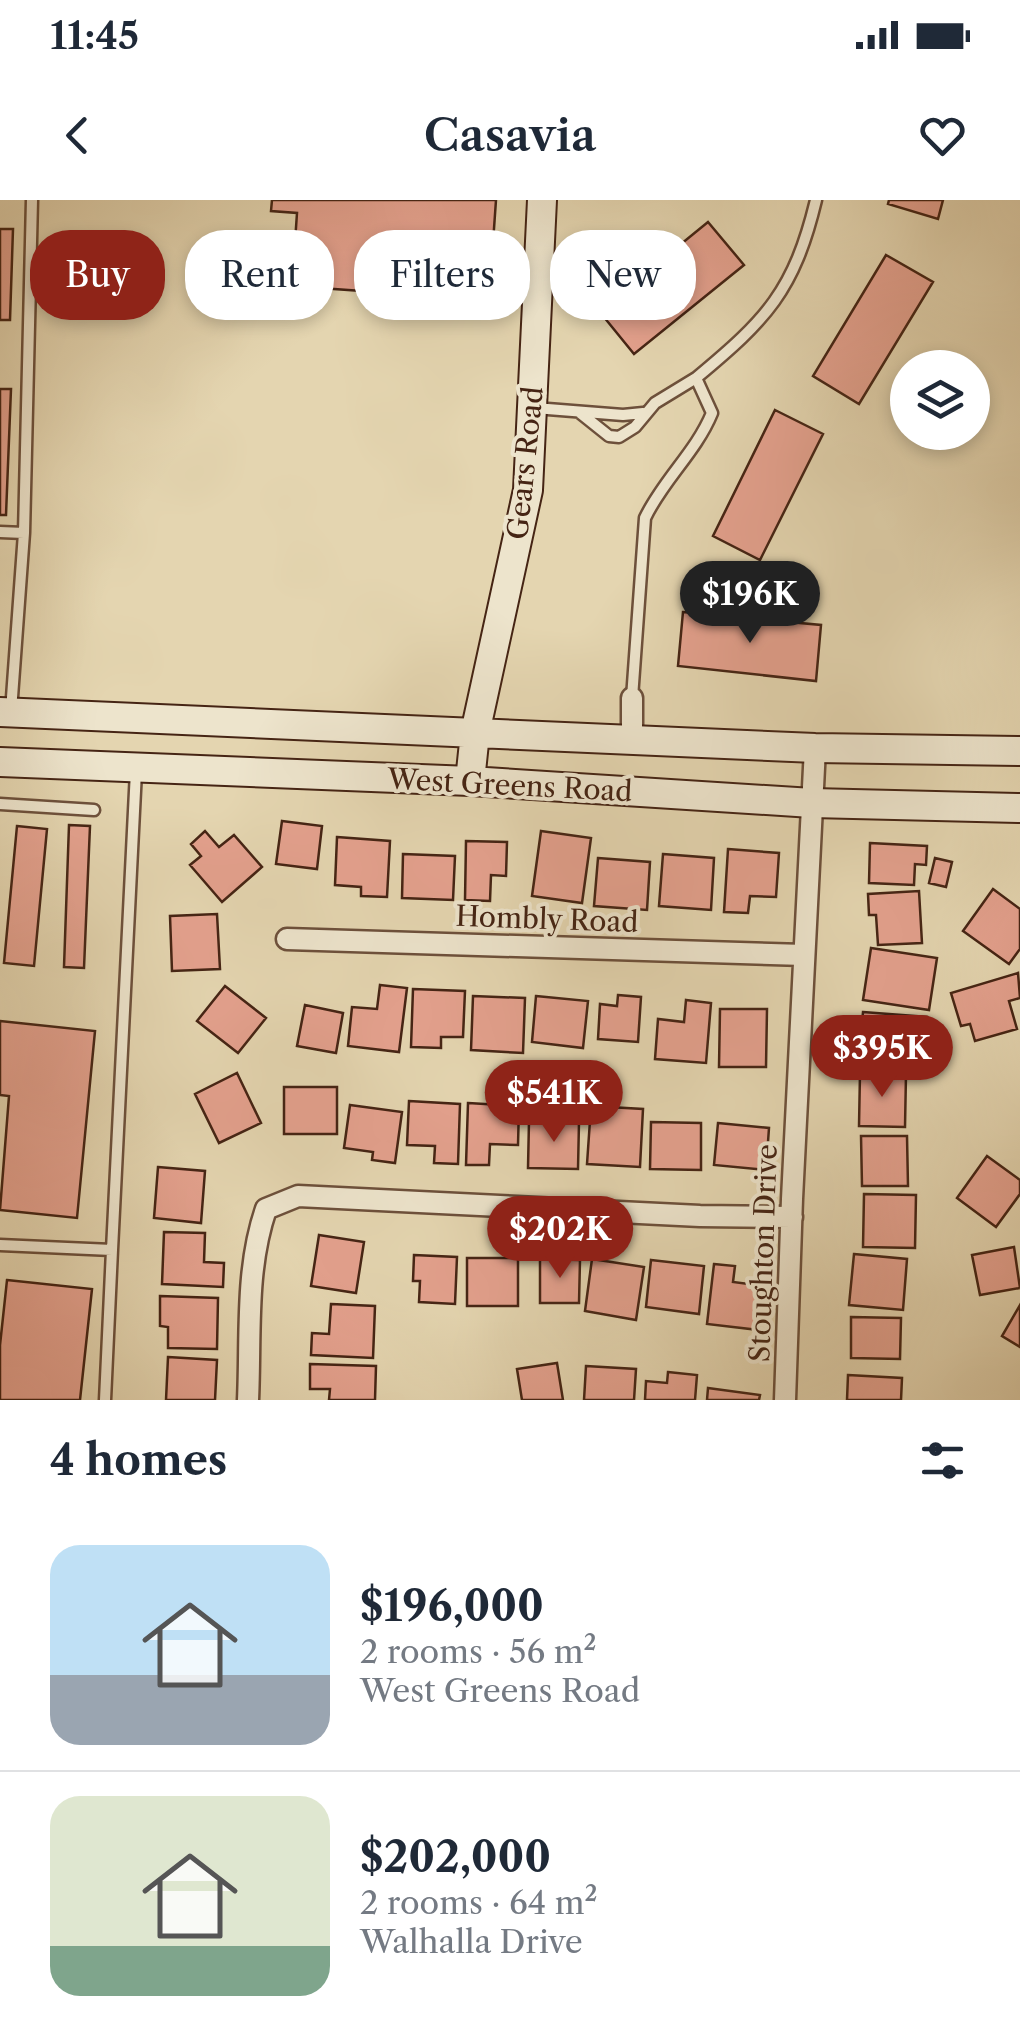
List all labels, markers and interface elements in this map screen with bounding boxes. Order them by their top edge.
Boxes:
text: 11:45 [50,12,139,59]
text: Casavia [424,107,596,163]
icon: back [50,108,105,163]
icon: heart [915,108,970,163]
chip: Buy [30,230,165,320]
chip: Rent [185,230,334,320]
chip: Filters [354,230,530,320]
chip: New [550,230,696,320]
map controls [890,350,990,450]
button: layers [890,350,990,450]
street label: Gears Road [500,385,550,541]
pin: $196K [680,561,820,646]
text: $196K [702,574,798,613]
street label: West Greens Road [386,762,633,808]
street label: Hombly Road [455,899,639,939]
pin: $395K [812,1015,952,1100]
text: $395K [833,1028,931,1067]
pin: $541K [484,1060,624,1145]
text: $541K [507,1073,601,1112]
street label: Stoughton Drive [742,1143,784,1363]
pin: $202K [490,1196,630,1281]
text: $202K [509,1209,611,1248]
icon: filters [915,1433,970,1488]
text: 4 homes [50,1434,227,1486]
text: $196,000 [360,1580,544,1632]
icon: home [130,1585,250,1705]
text: 2 rooms · 56 m² [360,1632,597,1671]
text: West Greens Road [360,1671,640,1710]
text: $202,000 [360,1831,551,1883]
icon: home [130,1836,250,1956]
text: 2 rooms · 64 m² [360,1883,598,1922]
text: Walhalla Drive [360,1922,583,1961]

